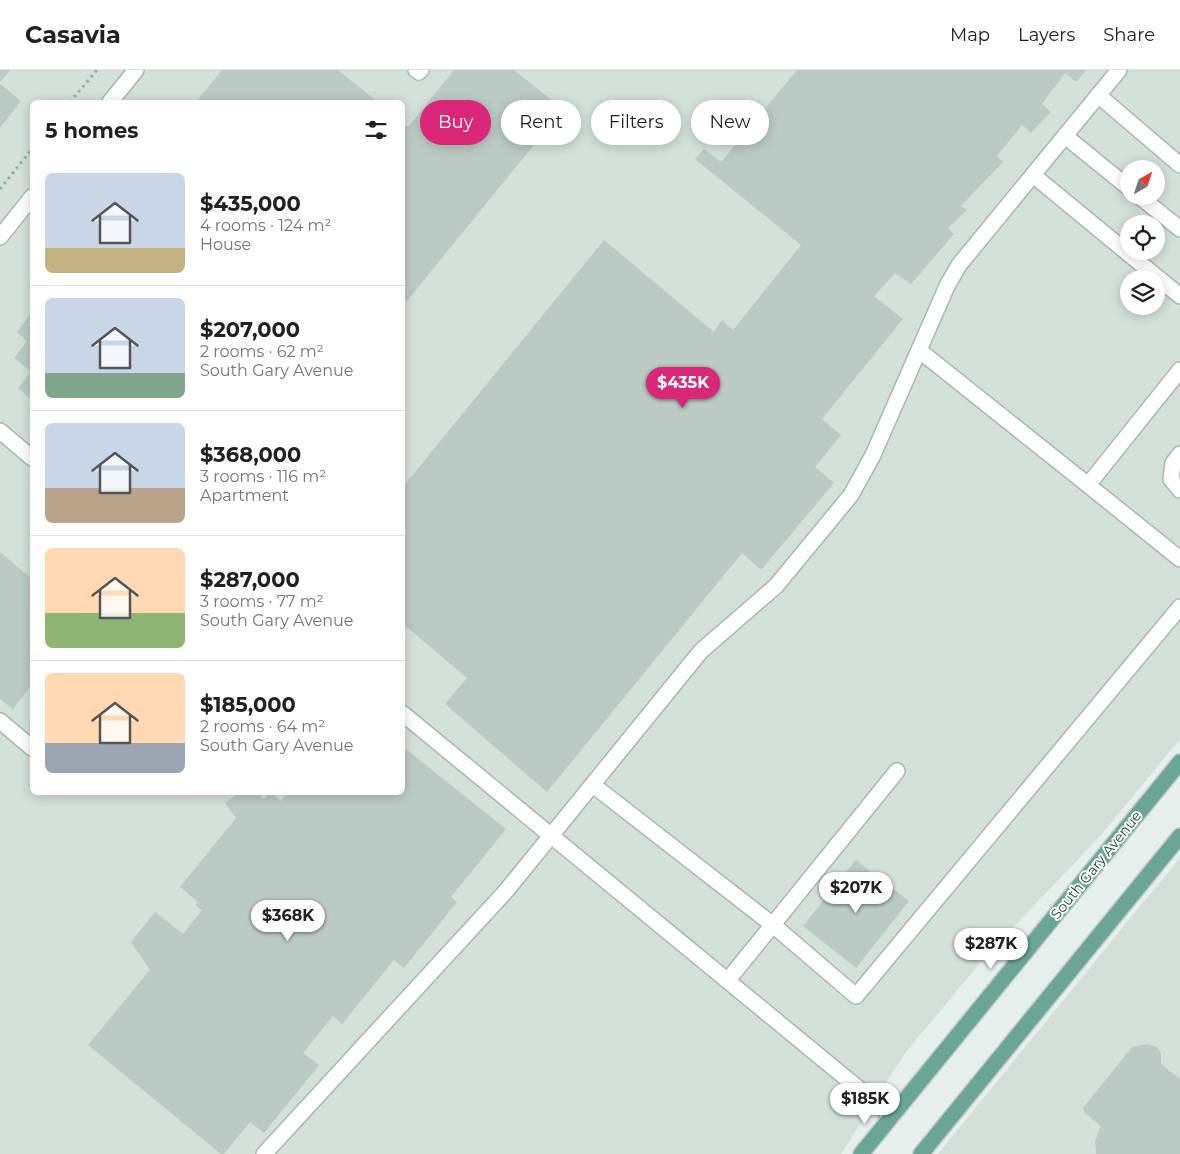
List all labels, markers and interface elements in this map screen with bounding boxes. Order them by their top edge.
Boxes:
text: Casavia [25,20,121,49]
text: Map [950,24,990,46]
text: Layers [1018,24,1075,46]
text: Share [1103,24,1155,46]
chip: Buy [420,100,491,145]
chip: Rent [501,100,581,145]
chip: Filters [591,100,681,145]
chip: New [691,100,769,145]
icon: filters [362,116,390,144]
text: 5 homes [45,118,138,143]
north arrow [1120,160,1165,205]
map controls [1120,160,1165,315]
text: $435,000 [200,191,301,216]
icon: home [85,193,145,253]
button: locate [1120,215,1165,260]
text: 4 rooms · 124 m² [200,216,331,235]
text: House [200,235,251,254]
button: layers [1120,270,1165,315]
text: $207,000 [200,317,300,342]
icon: home [85,318,145,378]
text: 2 rooms · 62 m² [200,342,324,361]
text: South Gary Avenue [200,361,354,380]
pin: $435K [648,366,718,409]
text: $435K [657,373,709,392]
text: $368,000 [200,442,301,467]
icon: home [85,443,145,503]
text: 3 rooms · 116 m² [200,467,326,486]
text: Apartment [200,486,289,505]
text: $287,000 [200,567,300,592]
icon: home [85,568,145,628]
text: 3 rooms · 77 m² [200,592,324,611]
text: South Gary Avenue [200,611,354,630]
text: $185,000 [200,692,296,717]
icon: home [85,693,145,753]
text: 2 rooms · 64 m² [200,717,325,736]
text: South Gary Avenue [200,736,354,755]
street label: South Gary Avenue [1047,807,1145,923]
pin: $207K [821,872,891,914]
text: $207K [830,878,882,897]
pin: $368K [253,900,323,942]
text: $368K [262,906,314,925]
pin: $287K [956,928,1026,970]
text: $287K [965,934,1017,953]
pin: $185K [830,1082,900,1125]
text: $185K [841,1089,889,1108]

